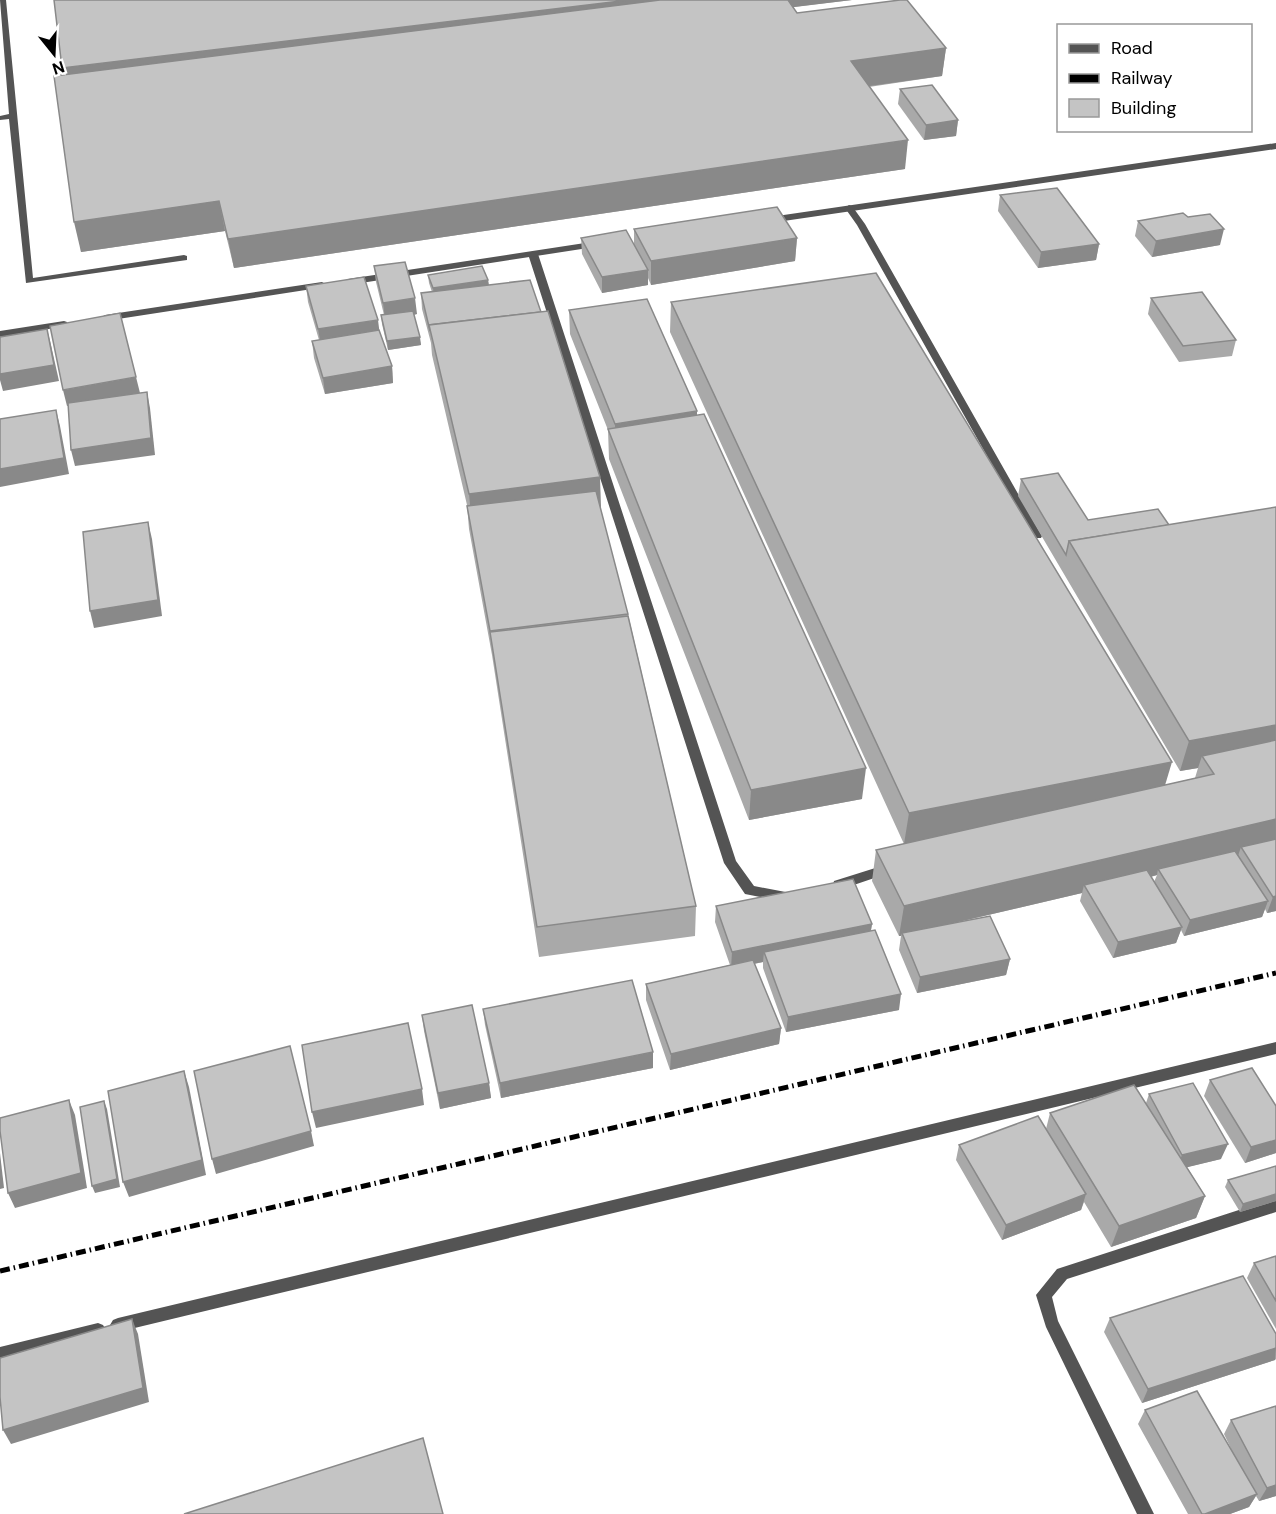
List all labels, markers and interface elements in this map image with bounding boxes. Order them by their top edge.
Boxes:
north arrow [24,24,84,84]
legend [1057,24,1252,132]
text: Road [1111,36,1153,60]
text: N [50,56,67,80]
text: Railway [1111,66,1173,90]
text: Building [1111,96,1176,120]

